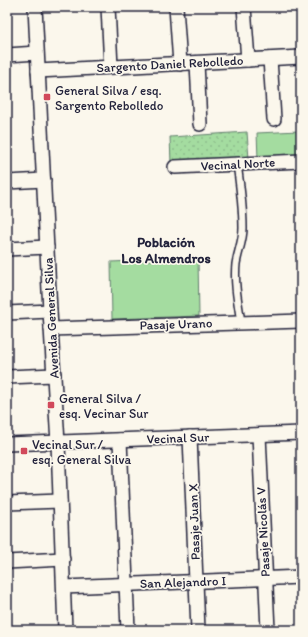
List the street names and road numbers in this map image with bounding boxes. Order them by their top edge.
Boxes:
street label: Sargento Daniel Rebolledo [96,53,244,75]
street label: Vecinal Norte [200,155,276,173]
street label: Avenida General Silva [40,257,62,379]
street label: Pasaje Urano [139,315,213,333]
street label: Vecinal Sur [146,429,210,447]
street label: Pasaje Juan X [185,483,203,560]
street label: Pasaje Nicolás V [253,486,273,577]
street label: San Alejandro I [140,573,227,591]

